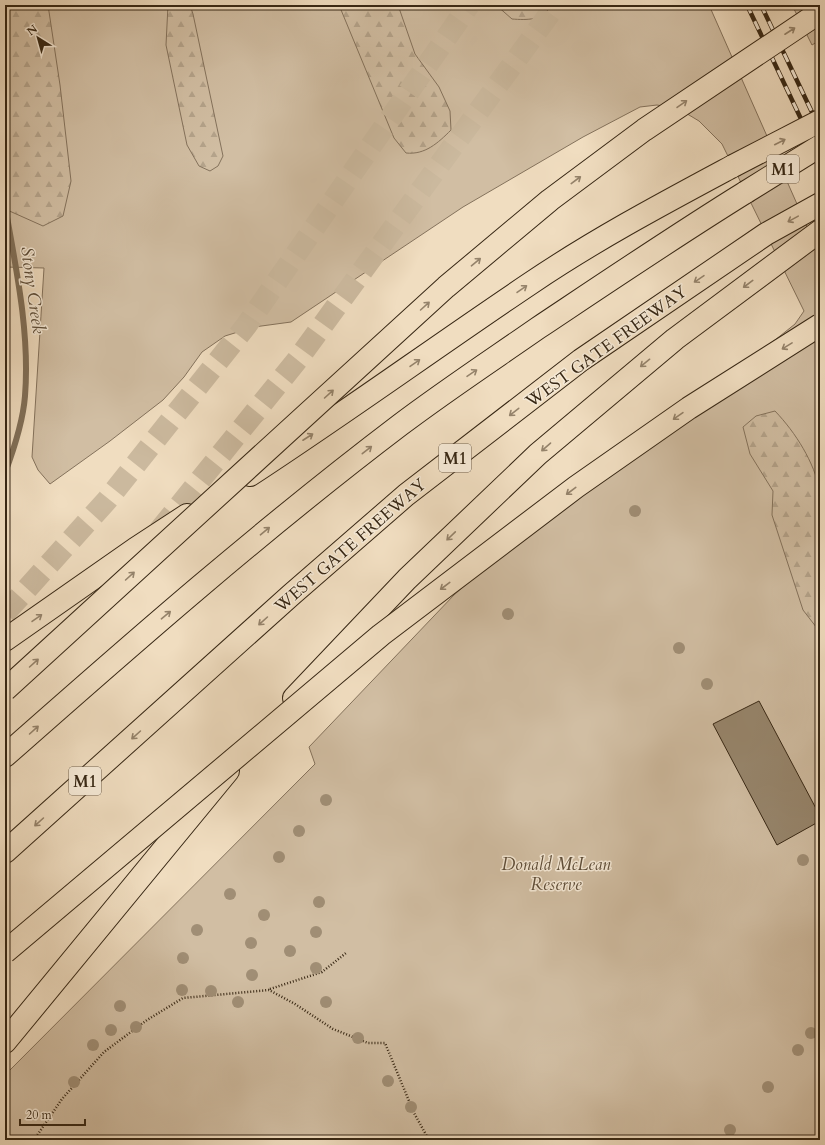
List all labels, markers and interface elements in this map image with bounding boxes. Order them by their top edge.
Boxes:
north arrow [18,18,58,58]
text: N [24,21,41,39]
one-way arrow [784,27,795,35]
one-way arrow [676,100,687,108]
one-way arrow [774,138,786,145]
road number: M1 [767,155,799,183]
one-way arrow [571,175,582,184]
one-way arrow [787,216,799,223]
water label: Stony Creek [14,245,51,335]
one-way arrow [471,258,481,267]
one-way arrow [693,276,705,284]
one-way arrow [742,279,753,288]
street label: WEST GATE FREEWAY [520,280,692,413]
one-way arrow [516,285,527,293]
one-way arrow [420,302,430,311]
one-way arrow [782,342,793,350]
one-way arrow [410,359,421,367]
one-way arrow [640,359,651,368]
one-way arrow [466,369,477,377]
one-way arrow [324,389,335,398]
one-way arrow [508,408,519,416]
one-way arrow [672,412,683,420]
one-way arrow [302,432,314,440]
one-way arrow [541,443,551,452]
road number: M1 [439,444,471,472]
one-way arrow [362,446,373,455]
street label: WEST GATE FREEWAY [269,473,431,618]
one-way arrow [566,487,577,495]
one-way arrow [260,527,271,536]
one-way arrow [446,532,456,541]
one-way arrow [125,571,135,580]
one-way arrow [440,582,451,591]
one-way arrow [161,610,171,619]
one-way arrow [31,614,42,622]
one-way arrow [258,616,268,625]
one-way arrow [29,659,39,668]
one-way arrow [29,726,39,735]
one-way arrow [131,731,141,740]
road number: M1 [69,767,101,795]
one-way arrow [33,817,44,826]
park label: Donald McLean Reserve [501,853,611,896]
scale bar [20,1101,85,1127]
text: 20 m [26,1107,53,1123]

